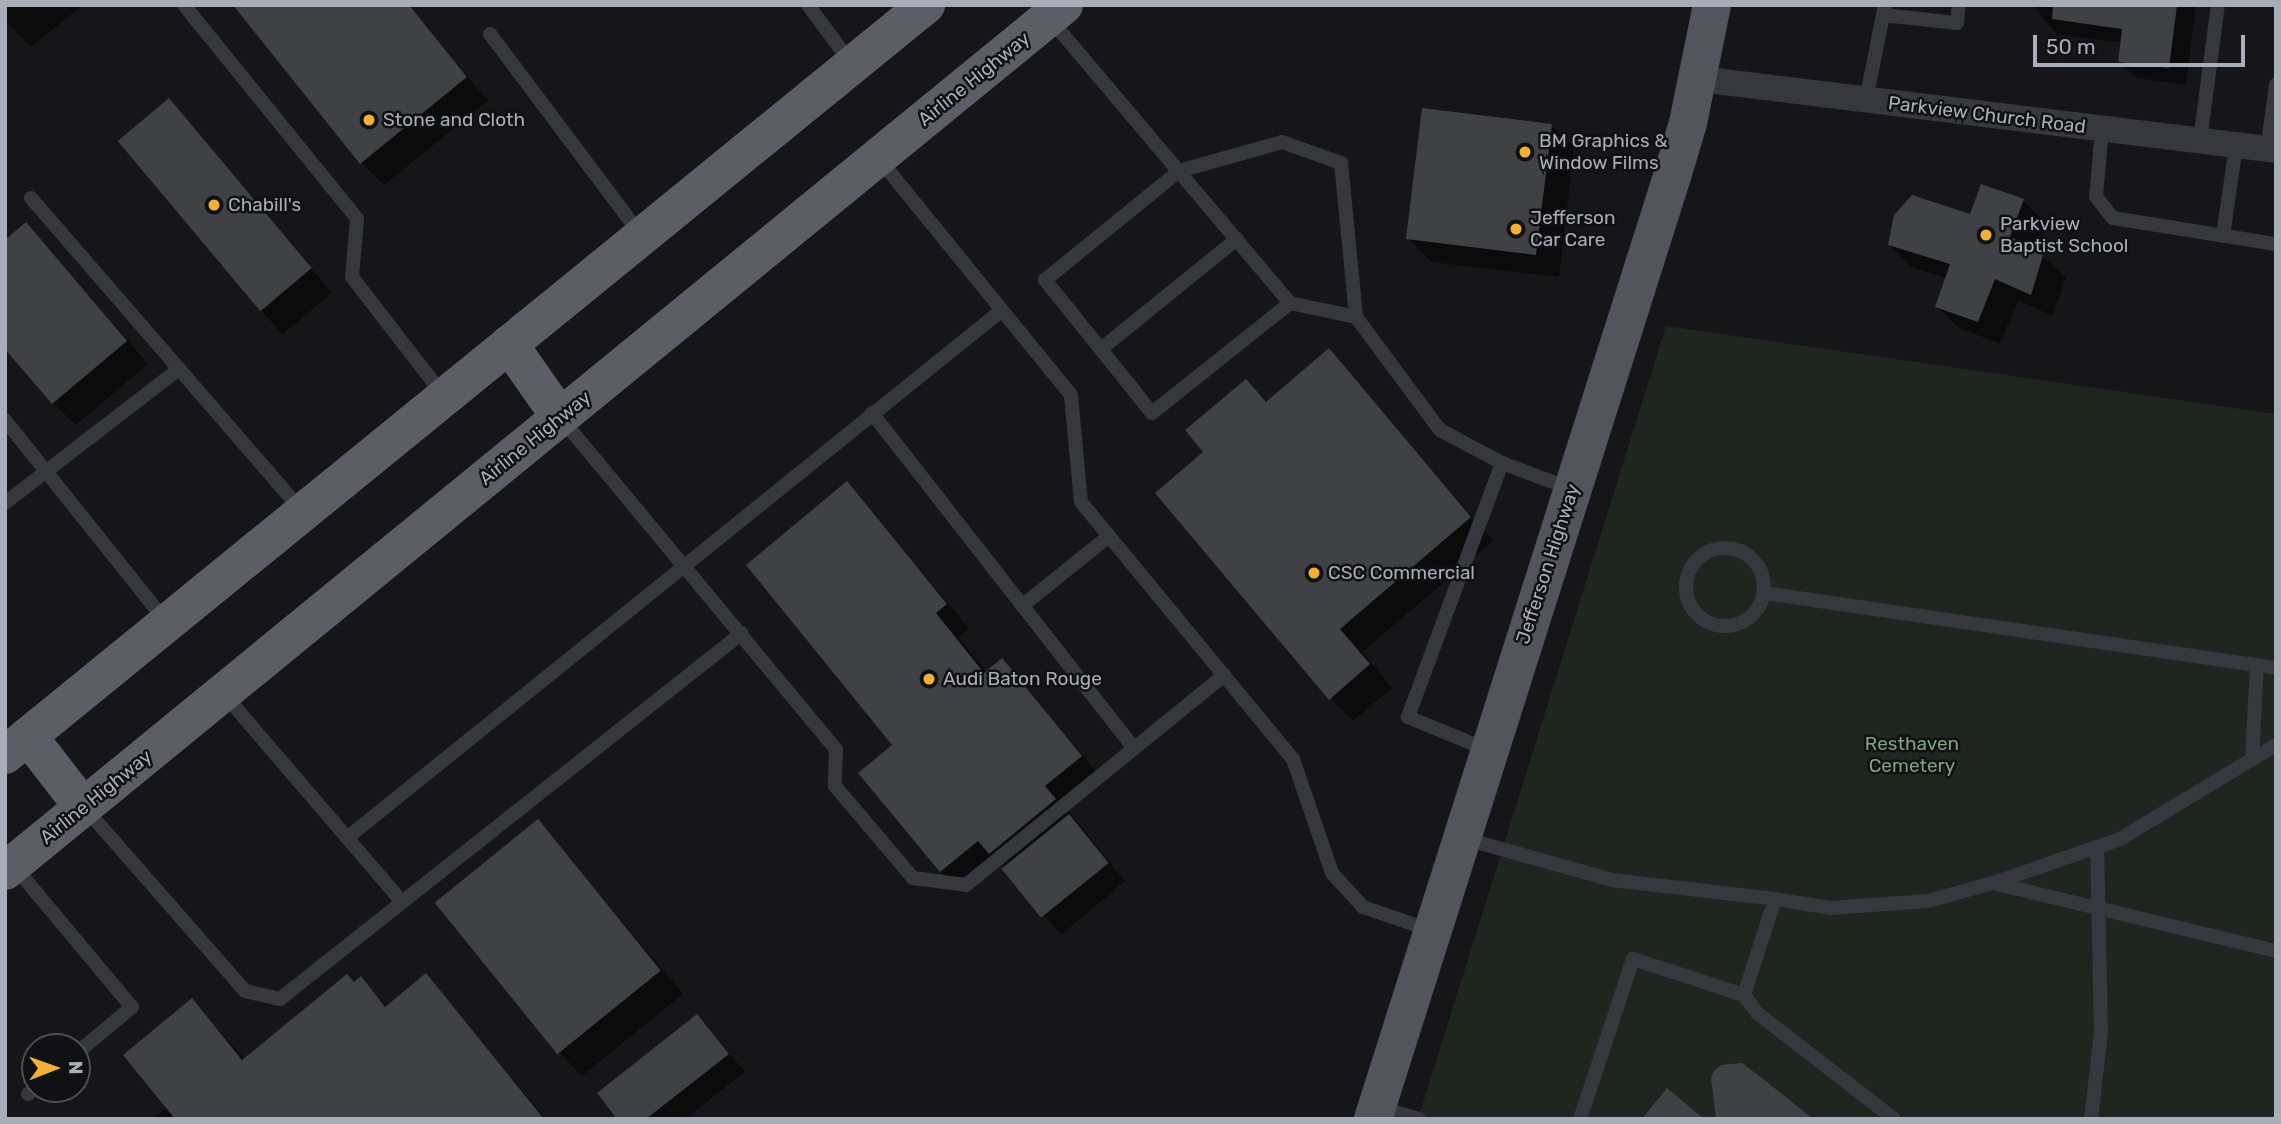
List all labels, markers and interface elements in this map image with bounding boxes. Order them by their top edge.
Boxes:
scale bar [2036,21,2248,65]
street label: Airline Highway [914,27,1034,131]
text: 50 m [2046,34,2096,59]
street label: Parkview Church Road [1887,92,2087,138]
place label: Stone and Cloth [383,109,525,131]
marker: Stone and Cloth [361,112,377,128]
place label: BM Graphics & Window Films [1539,130,1667,174]
marker: BM Graphics & Window Films [1517,144,1533,160]
place label: Chabill's [228,194,301,216]
marker: Chabill's [206,197,222,213]
place label: Jefferson Car Care [1530,207,1616,251]
place label: Parkview Baptist School [2000,213,2128,257]
marker: Jefferson Car Care [1508,221,1524,237]
marker: Parkview Baptist School [1978,227,1994,243]
street label: Airline Highway [475,386,595,490]
street label: Jefferson Highway [1511,481,1585,647]
place label: CSC Commercial [1328,562,1475,584]
marker: CSC Commercial [1306,565,1322,581]
place label: Audi Baton Rouge [943,668,1102,690]
marker: Audi Baton Rouge [921,671,937,687]
park label: Resthaven Cemetery [1865,733,1959,777]
street label: Airline Highway [36,745,156,849]
north arrow [21,1033,91,1103]
text: N [64,1061,87,1075]

